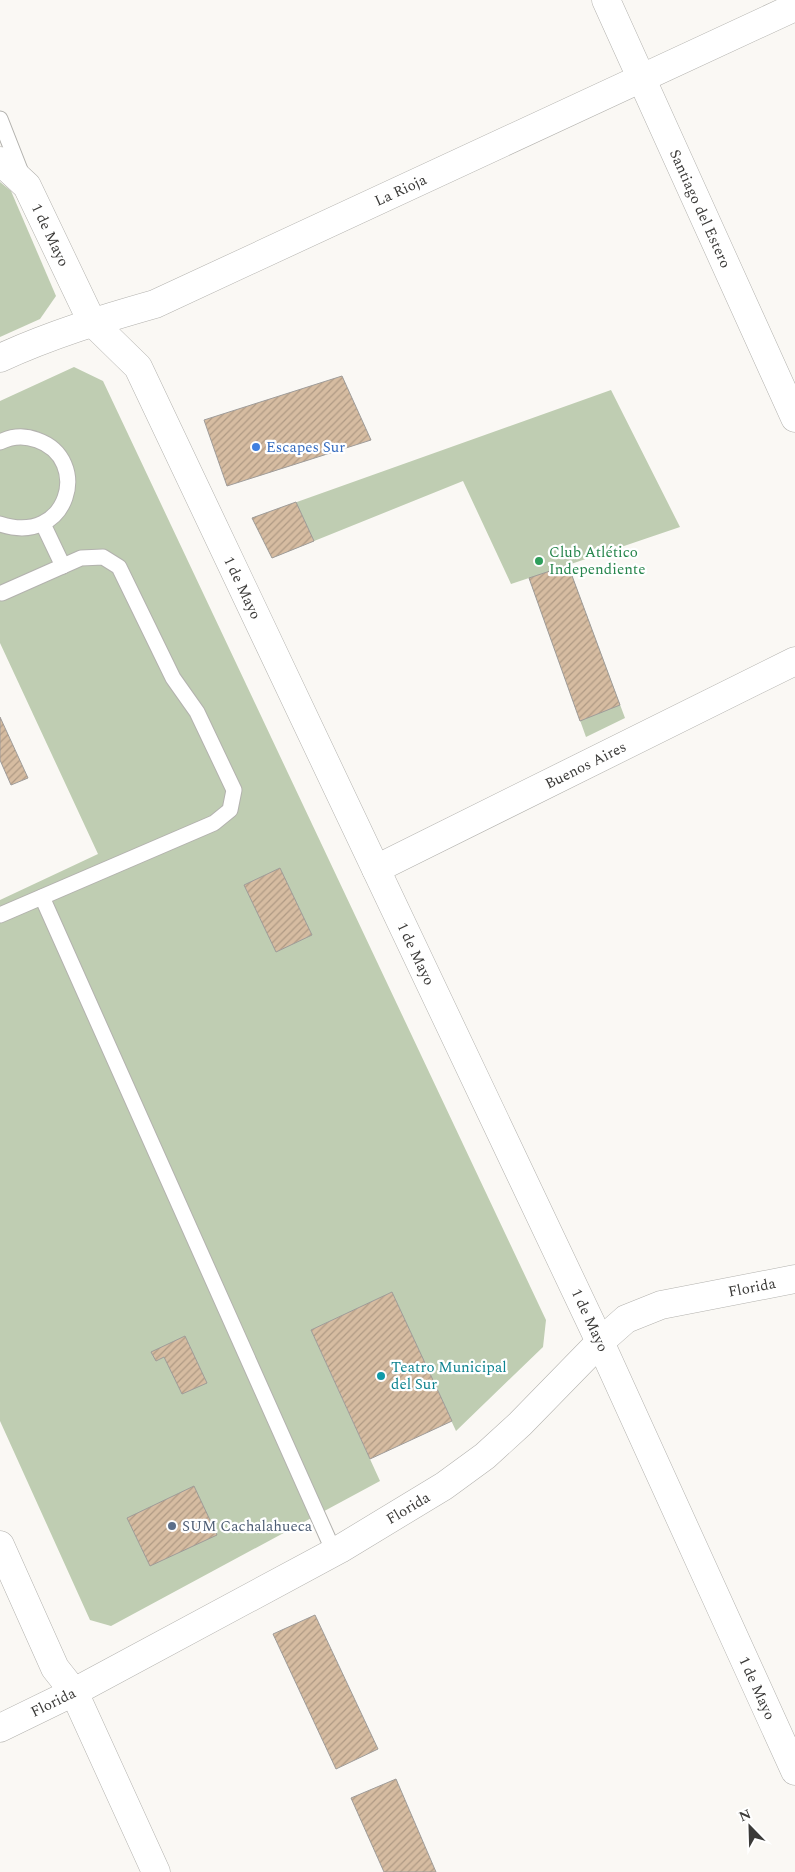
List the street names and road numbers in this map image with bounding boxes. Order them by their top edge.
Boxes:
street label: Santiago del Estero [663,146,737,272]
street label: La Rioja [371,168,431,213]
street label: 1 de Mayo [25,200,75,271]
street label: 1 de Mayo [217,552,267,623]
street label: Buenos Aires [541,735,630,795]
street label: 1 de Mayo [391,918,440,989]
street label: Florida [726,1272,778,1304]
street label: 1 de Mayo [565,1285,614,1356]
street label: Florida [382,1486,435,1531]
street label: 1 de Mayo [732,1653,781,1724]
street label: Florida [27,1682,80,1723]

